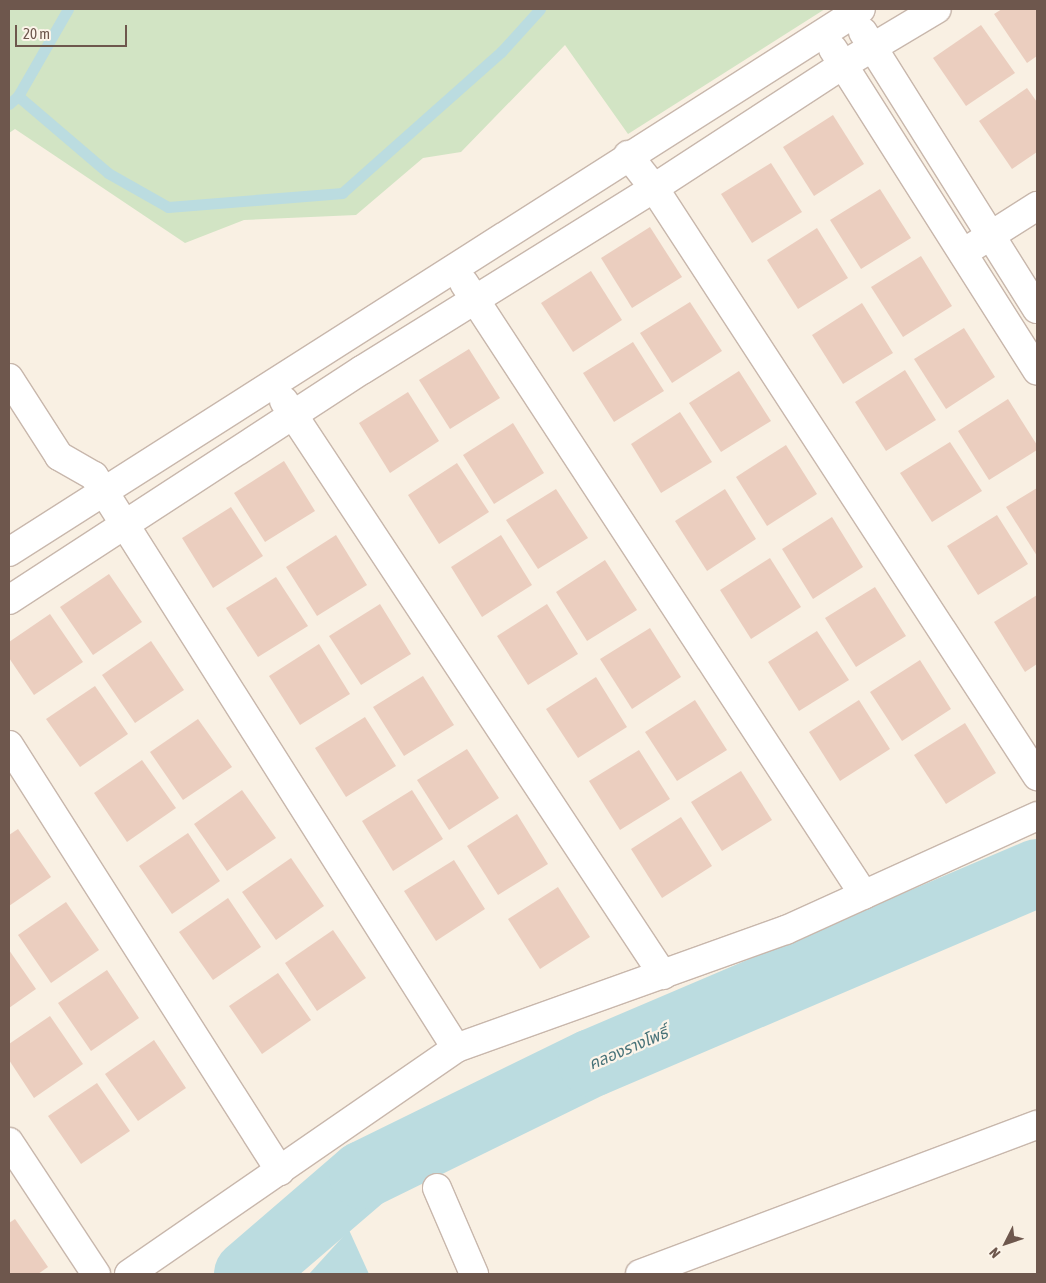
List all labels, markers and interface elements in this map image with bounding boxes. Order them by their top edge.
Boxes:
scale bar [18,15,130,47]
text: 20 m [23,25,50,42]
water label: คลองรางโพธิ์ [586,1023,670,1073]
north arrow [981,1218,1031,1268]
text: N [986,1244,1003,1261]

